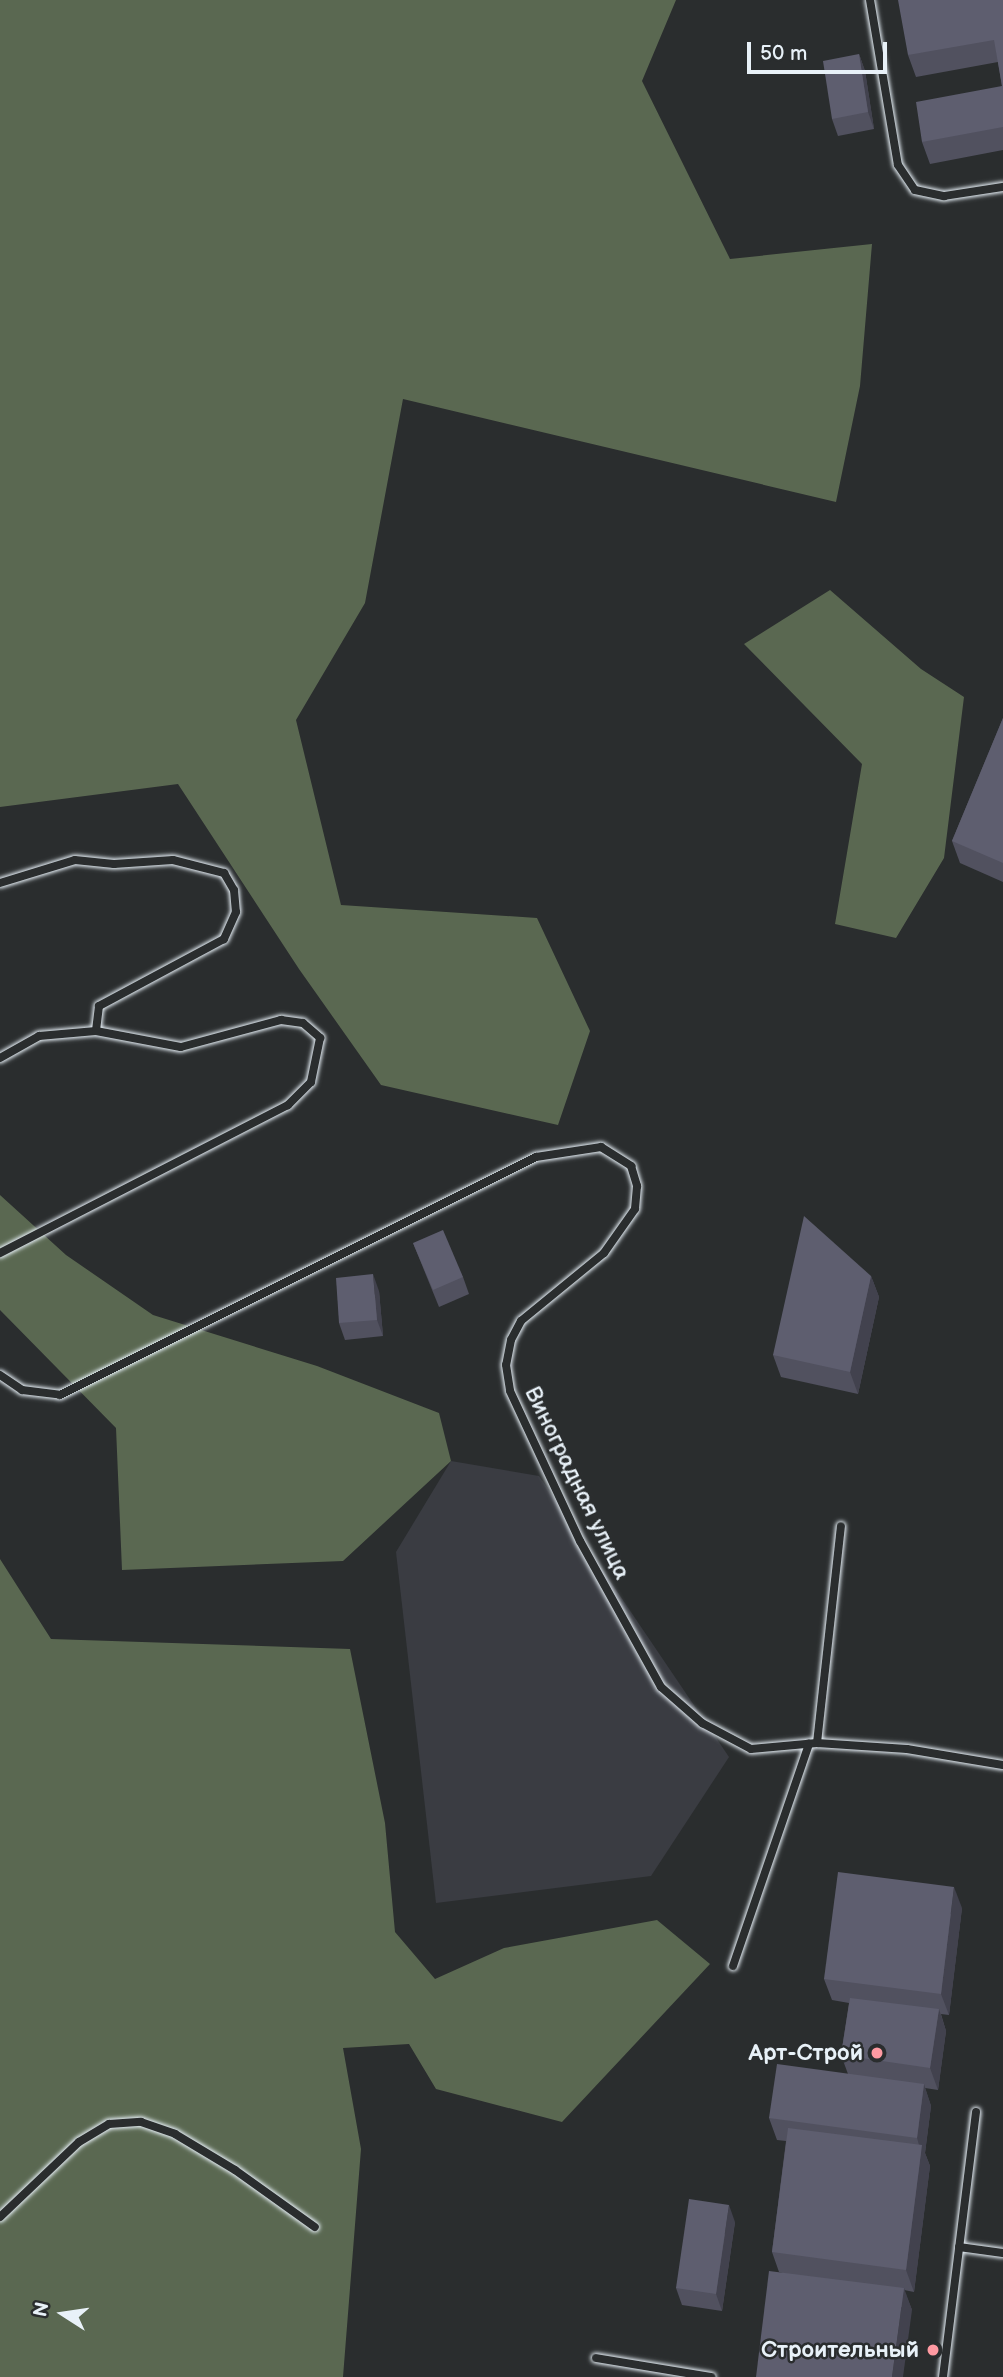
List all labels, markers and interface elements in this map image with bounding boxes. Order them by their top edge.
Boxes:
scale bar [751,28,891,72]
text: 50 m [760,41,807,66]
street label: Виноградная улица [518,1382,636,1584]
place label: Арт-Строй [749,2039,863,2067]
marker: Арт-Строй [869,2045,885,2061]
north arrow [28,2279,98,2349]
text: N [29,2300,55,2319]
place label: Строительный [761,2336,919,2364]
marker: Строительный [925,2342,941,2358]

